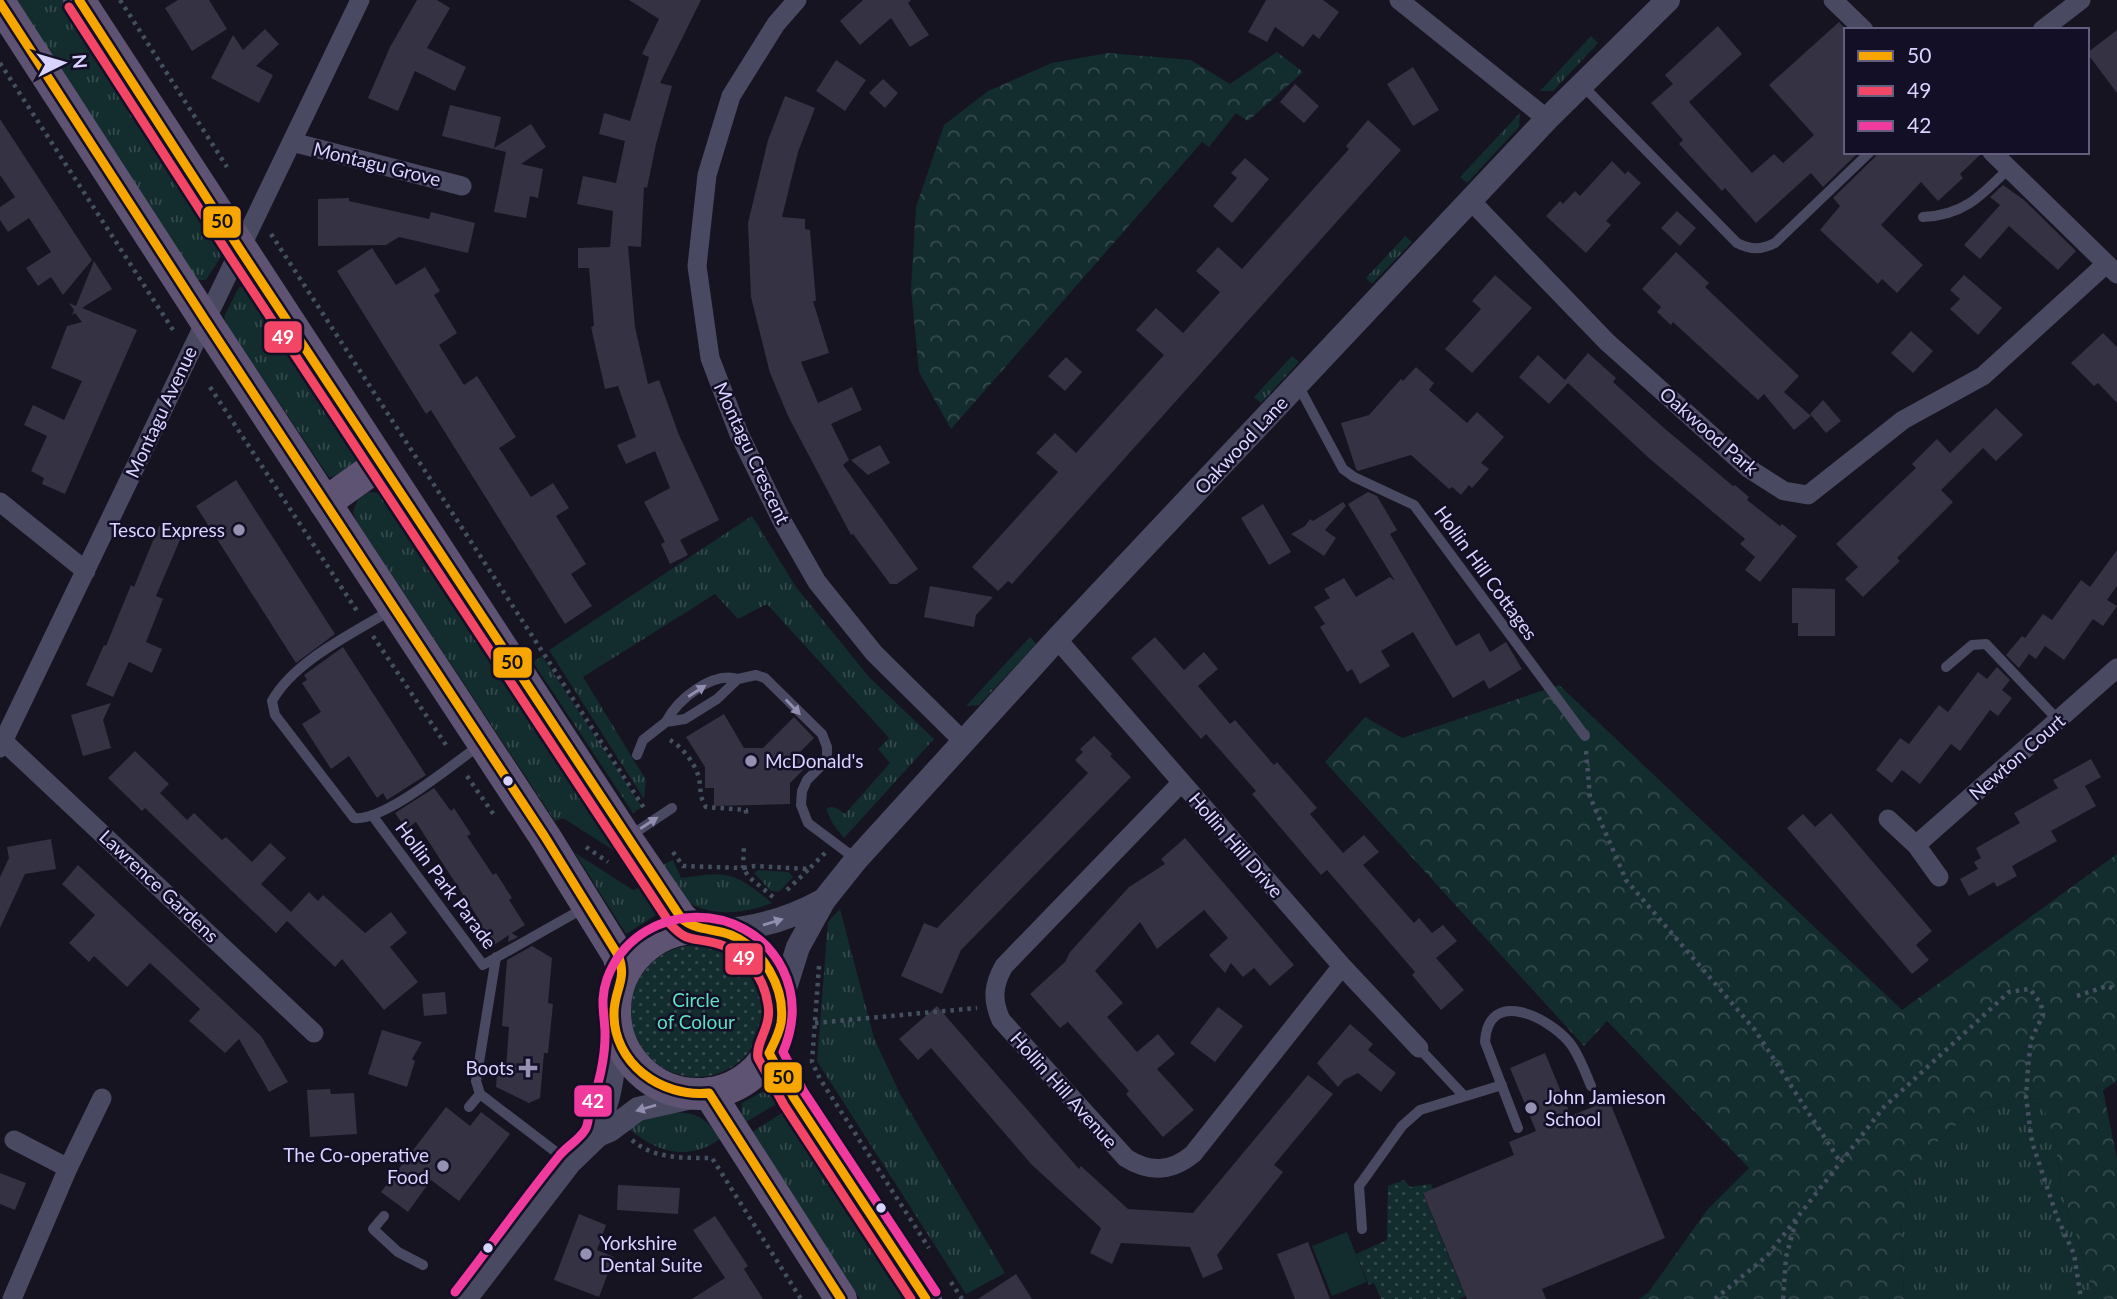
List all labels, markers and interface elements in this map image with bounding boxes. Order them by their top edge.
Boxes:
north arrow [28,28,98,98]
legend [1844,28,2089,154]
text: 50 [1907,42,1931,67]
text: N [68,53,93,70]
text: 49 [1907,77,1931,102]
text: 42 [1907,112,1931,137]
street label: Montagu Grove [311,137,443,190]
line badge: 50 [202,205,242,239]
text: 50 [211,209,233,232]
line badge: 49 [263,320,303,354]
text: 49 [272,325,294,348]
street label: Montagu Avenue [120,342,201,481]
street label: Montagu Crescent [710,378,795,528]
street label: Oakwood Park [1655,382,1764,480]
street label: Oakwood Lane [1189,391,1292,498]
street label: Hollin Hill Cottages [1430,501,1543,644]
place label: Tesco Express [109,518,225,541]
marker: Tesco Express [231,522,247,538]
line badge: 50 [492,646,533,679]
text: 50 [501,650,523,673]
one-way arrow [687,684,707,697]
one-way arrow [785,698,801,715]
street label: Newton Court [1964,709,2070,805]
place label: McDonald's [765,749,864,772]
marker: McDonald's [743,753,759,769]
unlabelled marker [501,774,515,788]
street label: Hollin Hill Drive [1184,787,1288,902]
one-way arrow [640,816,658,830]
street label: Hollin Park Parade [391,817,502,953]
street label: Lawrence Gardens [95,825,224,947]
one-way arrow [763,917,784,927]
line badge: 49 [724,942,764,976]
text: 49 [733,946,755,969]
park label: Circle of Colour [657,988,735,1033]
street label: Hollin Hill Avenue [1006,1027,1123,1153]
place label: Boots [465,1056,514,1079]
marker: Boots [520,1060,536,1076]
line badge: 50 [763,1061,803,1094]
text: 50 [772,1065,794,1088]
line badge: 42 [573,1084,613,1118]
place label: John Jamieson School [1545,1085,1666,1130]
text: 42 [582,1089,604,1112]
marker: John Jamieson School [1523,1100,1539,1116]
one-way arrow [636,1103,657,1113]
place label: The Co-operative Food [283,1143,429,1188]
marker: The Co-operative Food [435,1158,451,1174]
unlabelled marker [874,1201,888,1215]
place label: Yorkshire Dental Suite [600,1231,703,1276]
unlabelled marker [481,1241,495,1255]
marker: Yorkshire Dental Suite [578,1246,594,1262]

